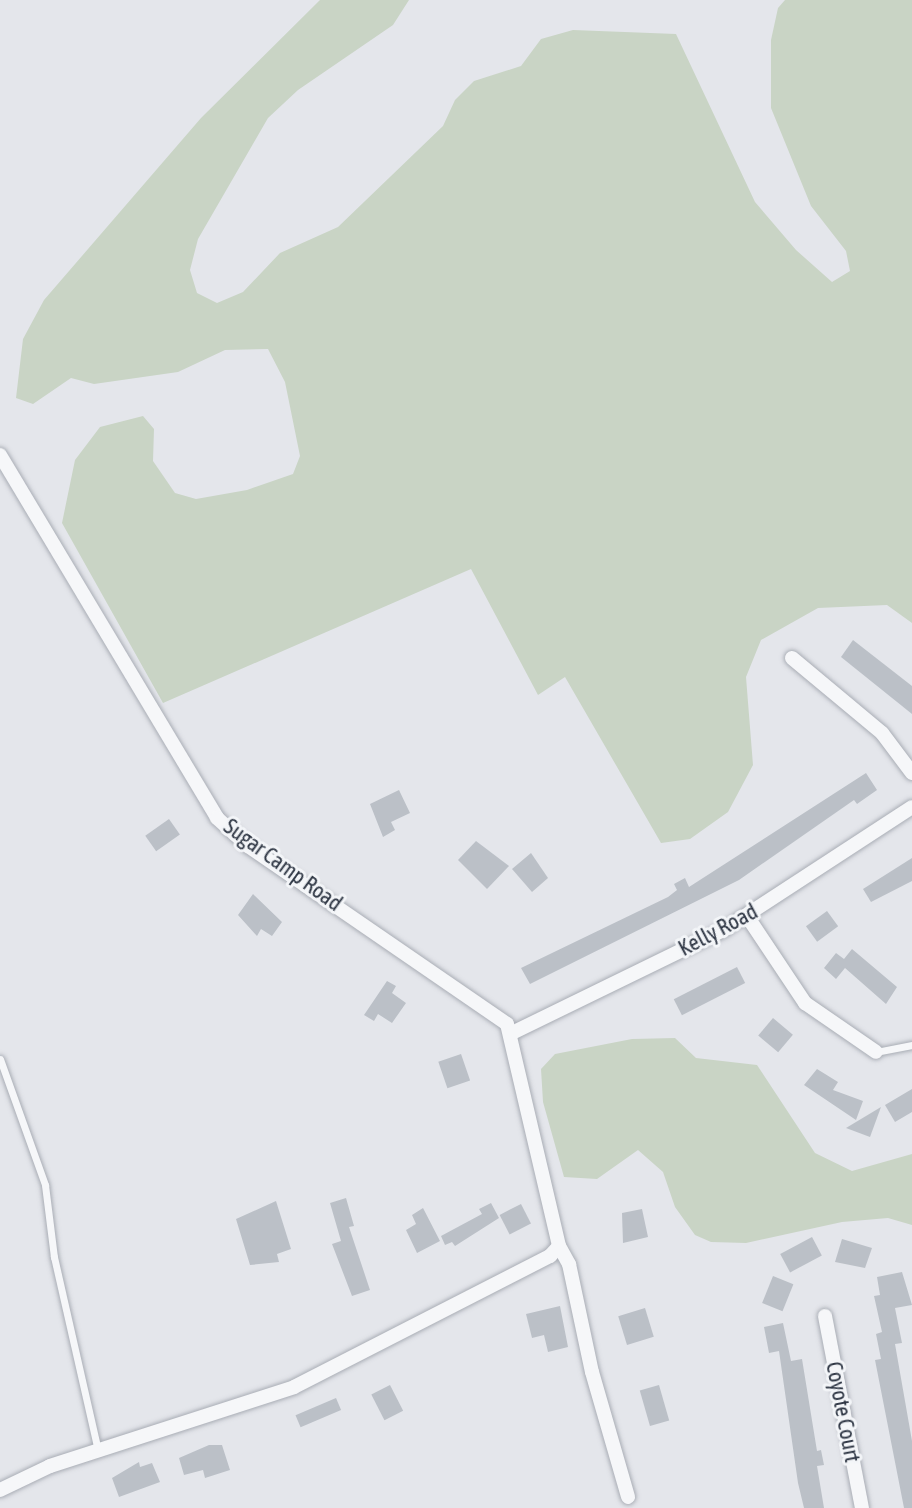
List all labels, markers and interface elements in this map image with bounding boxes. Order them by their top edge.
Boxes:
street label: Sugar Camp Road [219,813,347,917]
street label: Kelly Road [674,898,762,962]
street label: Coyote Court [820,1360,866,1464]

